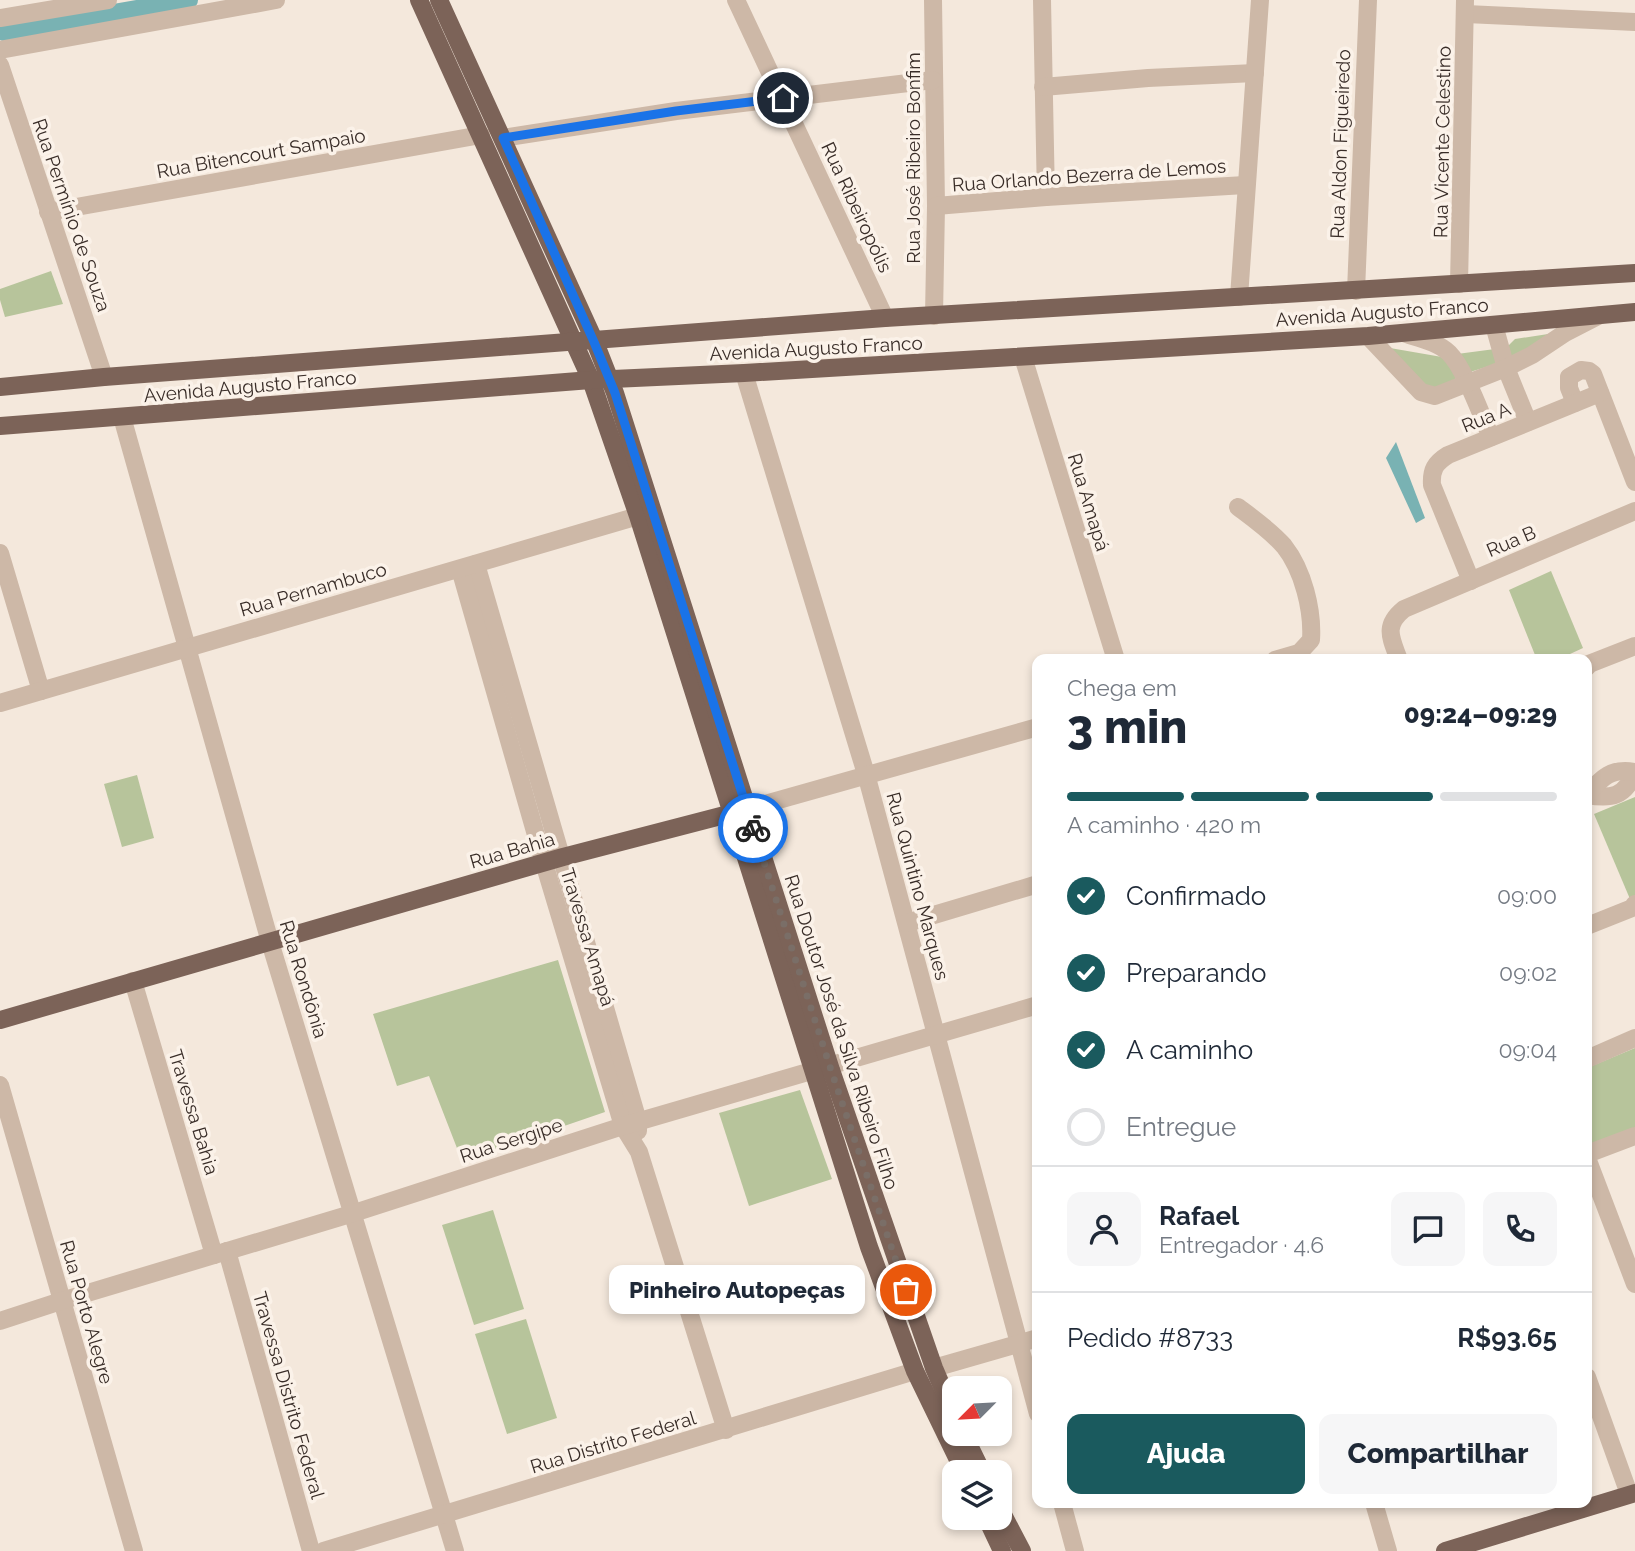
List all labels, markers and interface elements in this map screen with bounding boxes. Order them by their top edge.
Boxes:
street label: Rua Vicente Celestino [1429,46,1455,238]
street label: Rua Aldon Figueiredo [1326,49,1354,239]
street label: Rua José Ribeiro Bonfim [902,52,924,264]
pin [753,68,813,128]
icon: home [764,79,802,117]
street label: Rua Permínio de Souza [29,116,115,314]
street label: Rua Bitencourt Sampaio [155,124,367,182]
street label: Rua Ribeiropólis [817,138,897,276]
street label: Rua Orlando Bezerra de Lemos [951,154,1227,196]
street label: Avenida Augusto Franco [1275,294,1489,330]
street label: Avenida Augusto Franco [709,331,923,365]
street label: Avenida Augusto Franco [143,366,357,406]
street label: Rua A [1458,397,1514,437]
street label: Rua Amapá [1064,451,1114,553]
street label: Rua B [1483,521,1539,561]
street label: Rua Pernambuco [237,558,389,620]
text: Chega em [1067,674,1177,701]
text: 09:24–09:29 [1404,699,1557,729]
text: 3 min [1067,700,1187,754]
street label: Rua Quintino Marques [882,790,954,982]
courier [718,793,788,863]
icon: bike [734,809,772,847]
text: A caminho · 420 m [1067,811,1261,838]
street label: Rua Bahia [467,827,557,873]
street label: Travessa Amapá [557,865,619,1009]
street label: Rua Doutor José da Silva Ribeiro Filho [781,872,903,1192]
icon: check [1067,877,1105,915]
text: Confirmado [1126,881,1266,911]
text: 09:00 [1497,882,1557,909]
street label: Rua Rondônia [276,917,332,1041]
icon: check [1067,954,1105,992]
text: Preparando [1126,958,1266,988]
text: 09:02 [1499,959,1557,986]
icon: check [1067,1031,1105,1069]
text: A caminho [1126,1035,1253,1065]
text: 09:04 [1498,1036,1557,1063]
street label: Travessa Bahia [165,1047,223,1177]
text: Entregue [1126,1112,1236,1142]
street label: Rua Sergipe [457,1113,565,1167]
button: person [1067,1192,1141,1266]
button: chat [1391,1192,1465,1266]
button: phone [1483,1192,1557,1266]
text: Rafael [1159,1201,1239,1231]
text: Entregador · 4.6 [1159,1231,1324,1258]
street label: Rua Porto Alegre [56,1238,118,1386]
pin [876,1260,936,1320]
callout: Pinheiro Autopeças [608,1266,864,1314]
icon: bag [887,1271,925,1309]
text: Pinheiro Autopeças [629,1276,845,1303]
street label: Travessa Distrito Federal [249,1289,329,1502]
text: Pedido #8733 [1067,1323,1233,1353]
text: R$93.65 [1457,1323,1557,1353]
north arrow [942,1376,1012,1446]
map controls [942,1376,1012,1530]
street label: Rua Distrito Federal [528,1406,699,1478]
button: Ajuda [1067,1414,1305,1494]
button: Compartilhar [1319,1414,1557,1494]
button: layers [942,1460,1012,1530]

